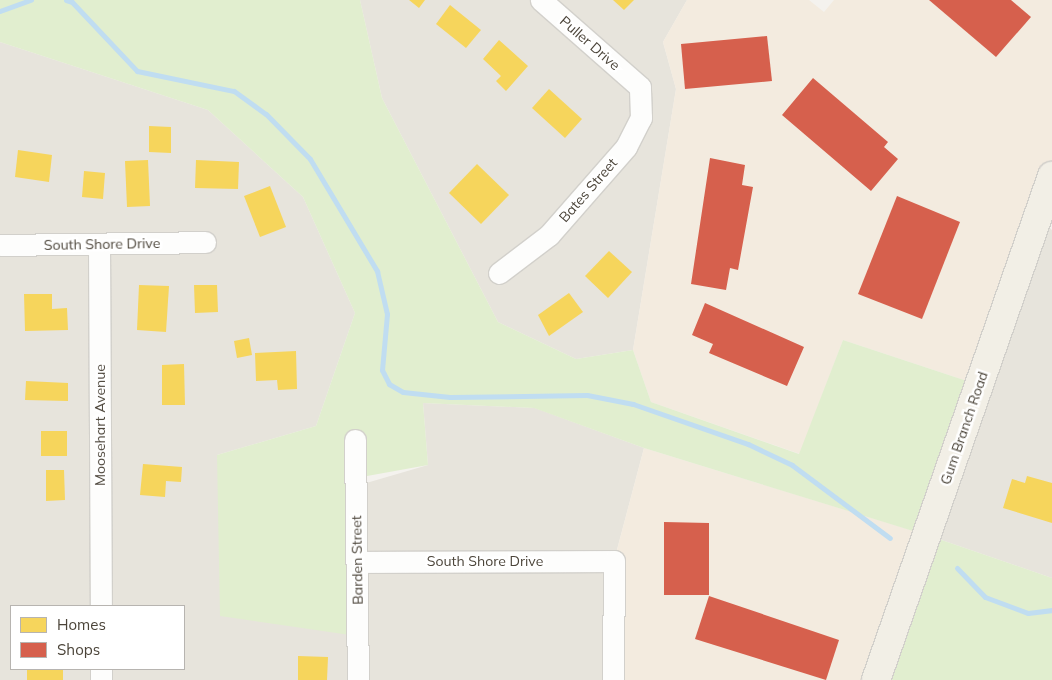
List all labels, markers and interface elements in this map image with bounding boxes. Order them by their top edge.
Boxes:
street label: Puller Drive [557,12,623,74]
street label: Bates Street [556,154,620,226]
street label: South Shore Drive [44,235,160,253]
street label: Moosehart Avenue [92,364,108,486]
street label: Gum Branch Road [937,369,991,487]
street label: Barden Street [348,515,366,605]
street label: South Shore Drive [427,553,543,569]
legend [10,605,185,670]
text: Homes [57,615,106,634]
text: Shops [57,640,100,659]

